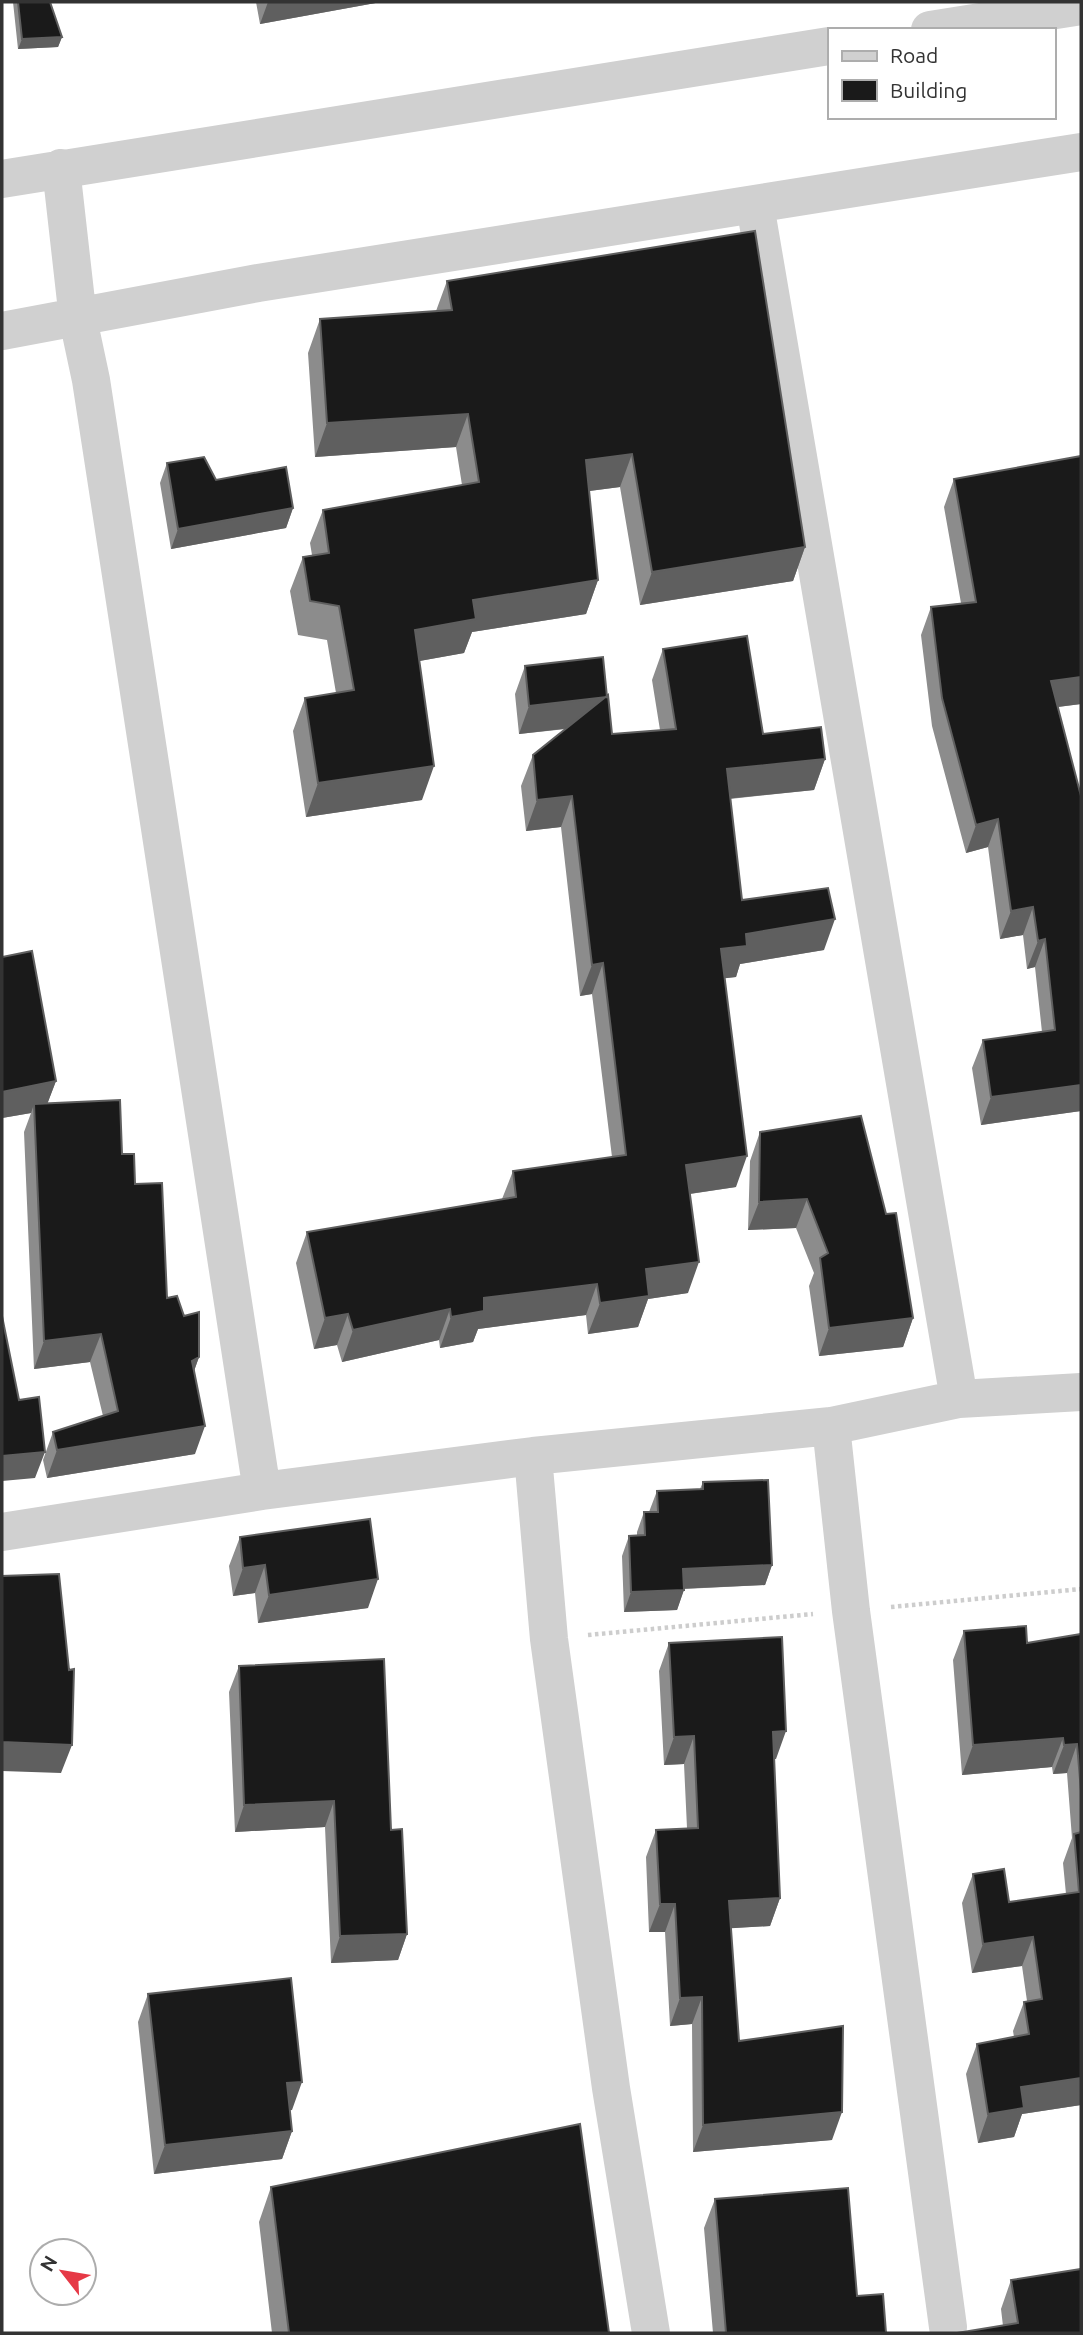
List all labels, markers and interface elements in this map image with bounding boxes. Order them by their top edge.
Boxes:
legend [828,28,1055,119]
text: Road [890,43,938,67]
text: Building [890,78,967,102]
north arrow [28,2237,98,2307]
text: N [35,2251,62,2275]

